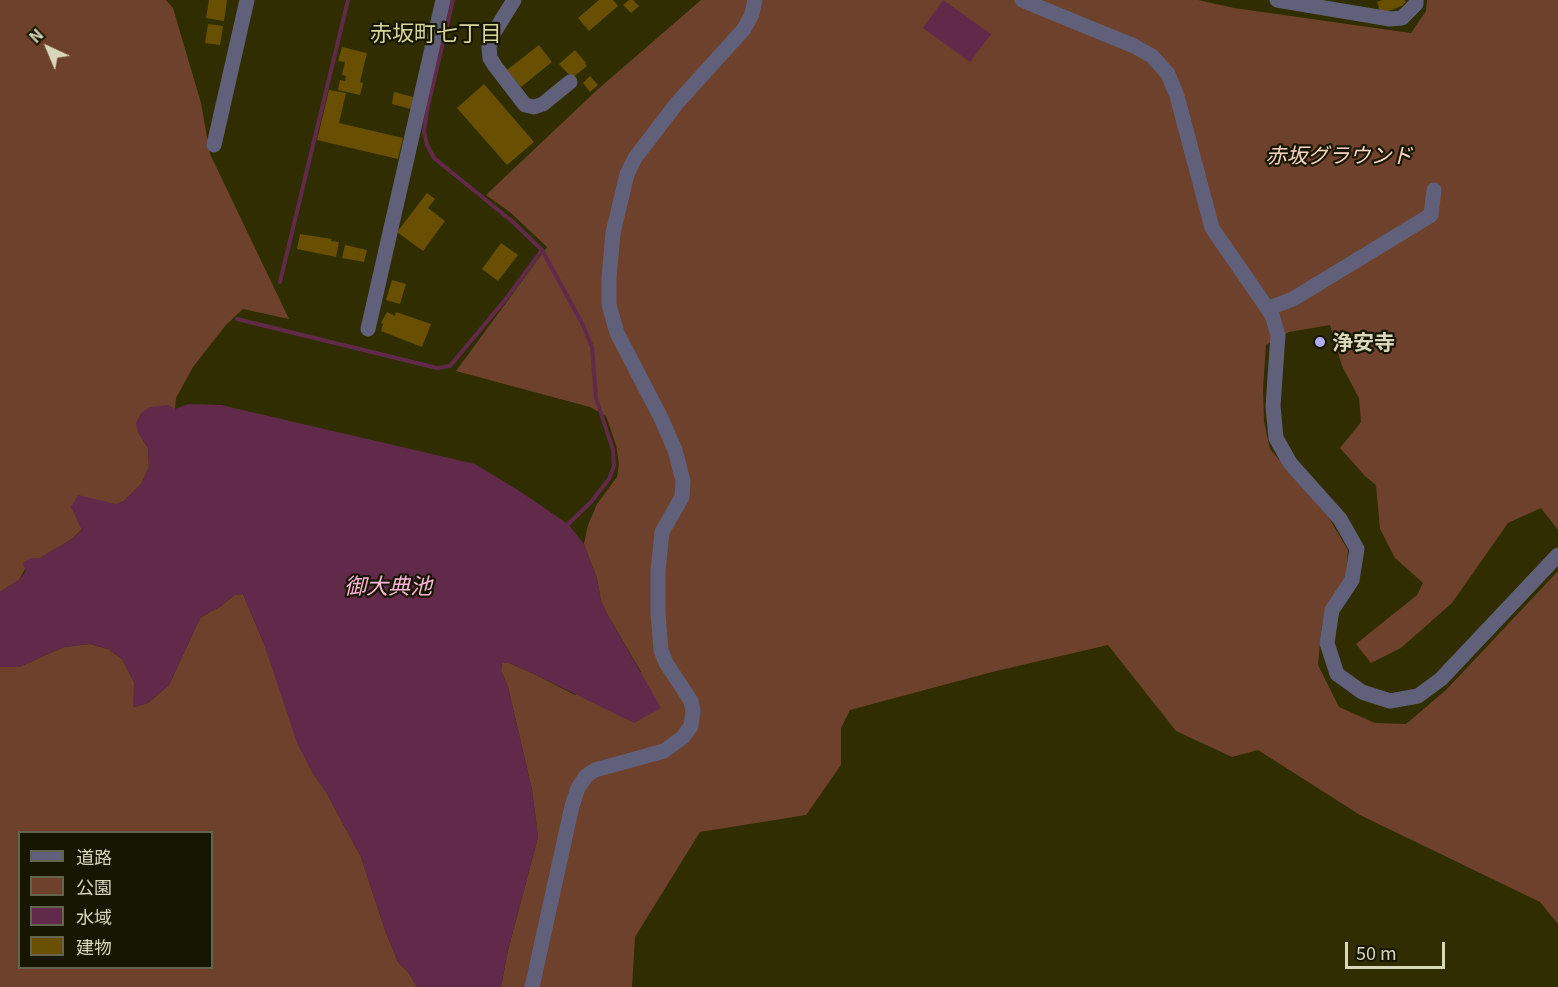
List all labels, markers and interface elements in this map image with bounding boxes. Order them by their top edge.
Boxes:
north arrow [18,18,78,78]
district label: 赤坂町七丁目 [370,20,502,46]
text: N [23,22,48,48]
park label: 赤坂グラウンド [1266,142,1412,168]
place label: 浄安寺 [1332,329,1395,355]
marker: 浄安寺 [1313,335,1327,349]
water label: 御大典池 [344,573,432,599]
legend [18,831,213,969]
text: 道路 [76,843,112,869]
text: 公園 [76,873,112,899]
text: 水域 [76,903,112,929]
scale bar [1348,930,1448,968]
text: 建物 [76,933,112,959]
text: 50 m [1356,939,1397,965]

